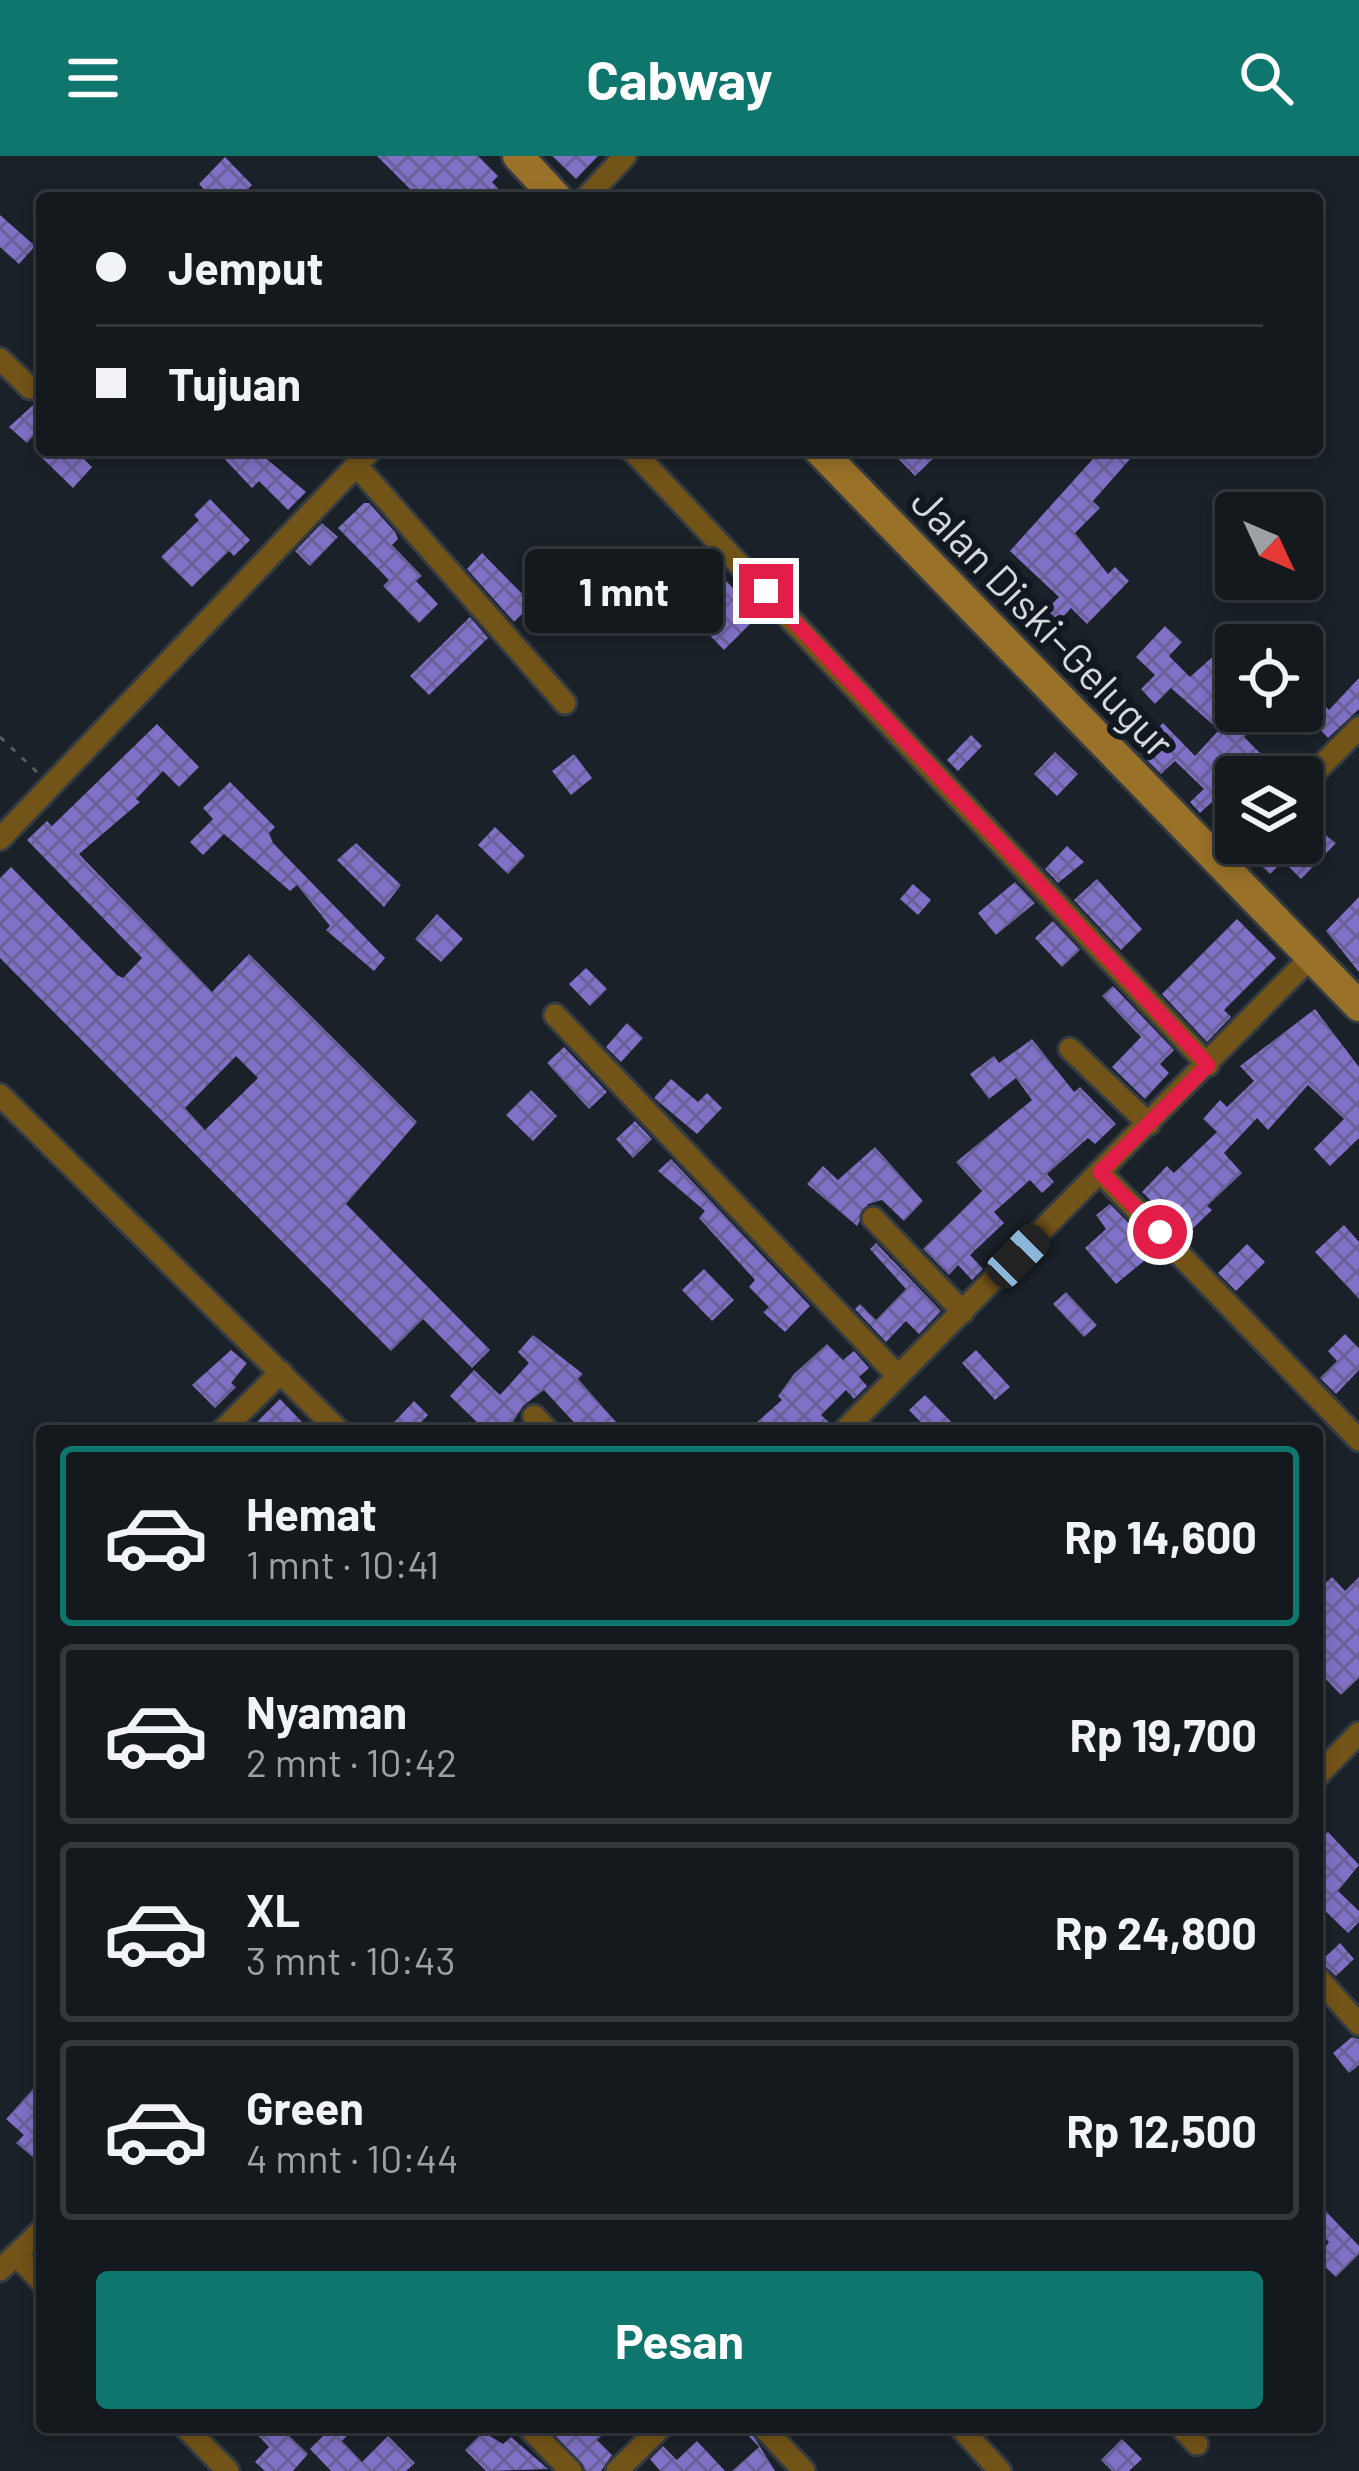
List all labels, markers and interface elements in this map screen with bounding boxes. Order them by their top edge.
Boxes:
icon: menu [60,45,126,111]
icon: search [1233,45,1299,111]
text: Cabway [586,46,773,111]
text: Jemput [168,240,324,294]
text: Tujuan [168,356,301,410]
street label: Jalan Diski–Gelugur [902,476,1186,767]
north arrow [1215,492,1323,600]
map controls [1215,492,1323,864]
callout: 1 mnt [526,549,724,633]
route end [739,564,793,618]
text: 1 mnt [579,567,669,614]
button: locate [1215,624,1323,732]
button: layers [1215,756,1323,864]
route start [1133,1205,1187,1259]
car [980,1218,1056,1294]
icon: car [102,1482,210,1590]
text: Hemat [246,1486,377,1540]
text: Rp 14,600 [1064,1509,1257,1563]
text: 1 mnt · 10:41 [246,1540,439,1587]
icon: car [102,1680,210,1788]
text: Nyaman [246,1684,407,1738]
text: Rp 19,700 [1069,1707,1257,1761]
text: 2 mnt · 10:42 [246,1738,457,1785]
icon: car [102,1878,210,1986]
text: XL [246,1882,300,1936]
text: Rp 24,800 [1055,1905,1257,1959]
text: 3 mnt · 10:43 [246,1936,456,1983]
icon: car [102,2076,210,2184]
text: Green [246,2080,364,2134]
text: Rp 12,500 [1066,2103,1257,2157]
text: 4 mnt · 10:44 [246,2134,458,2181]
button: Pesan [96,2271,1263,2409]

